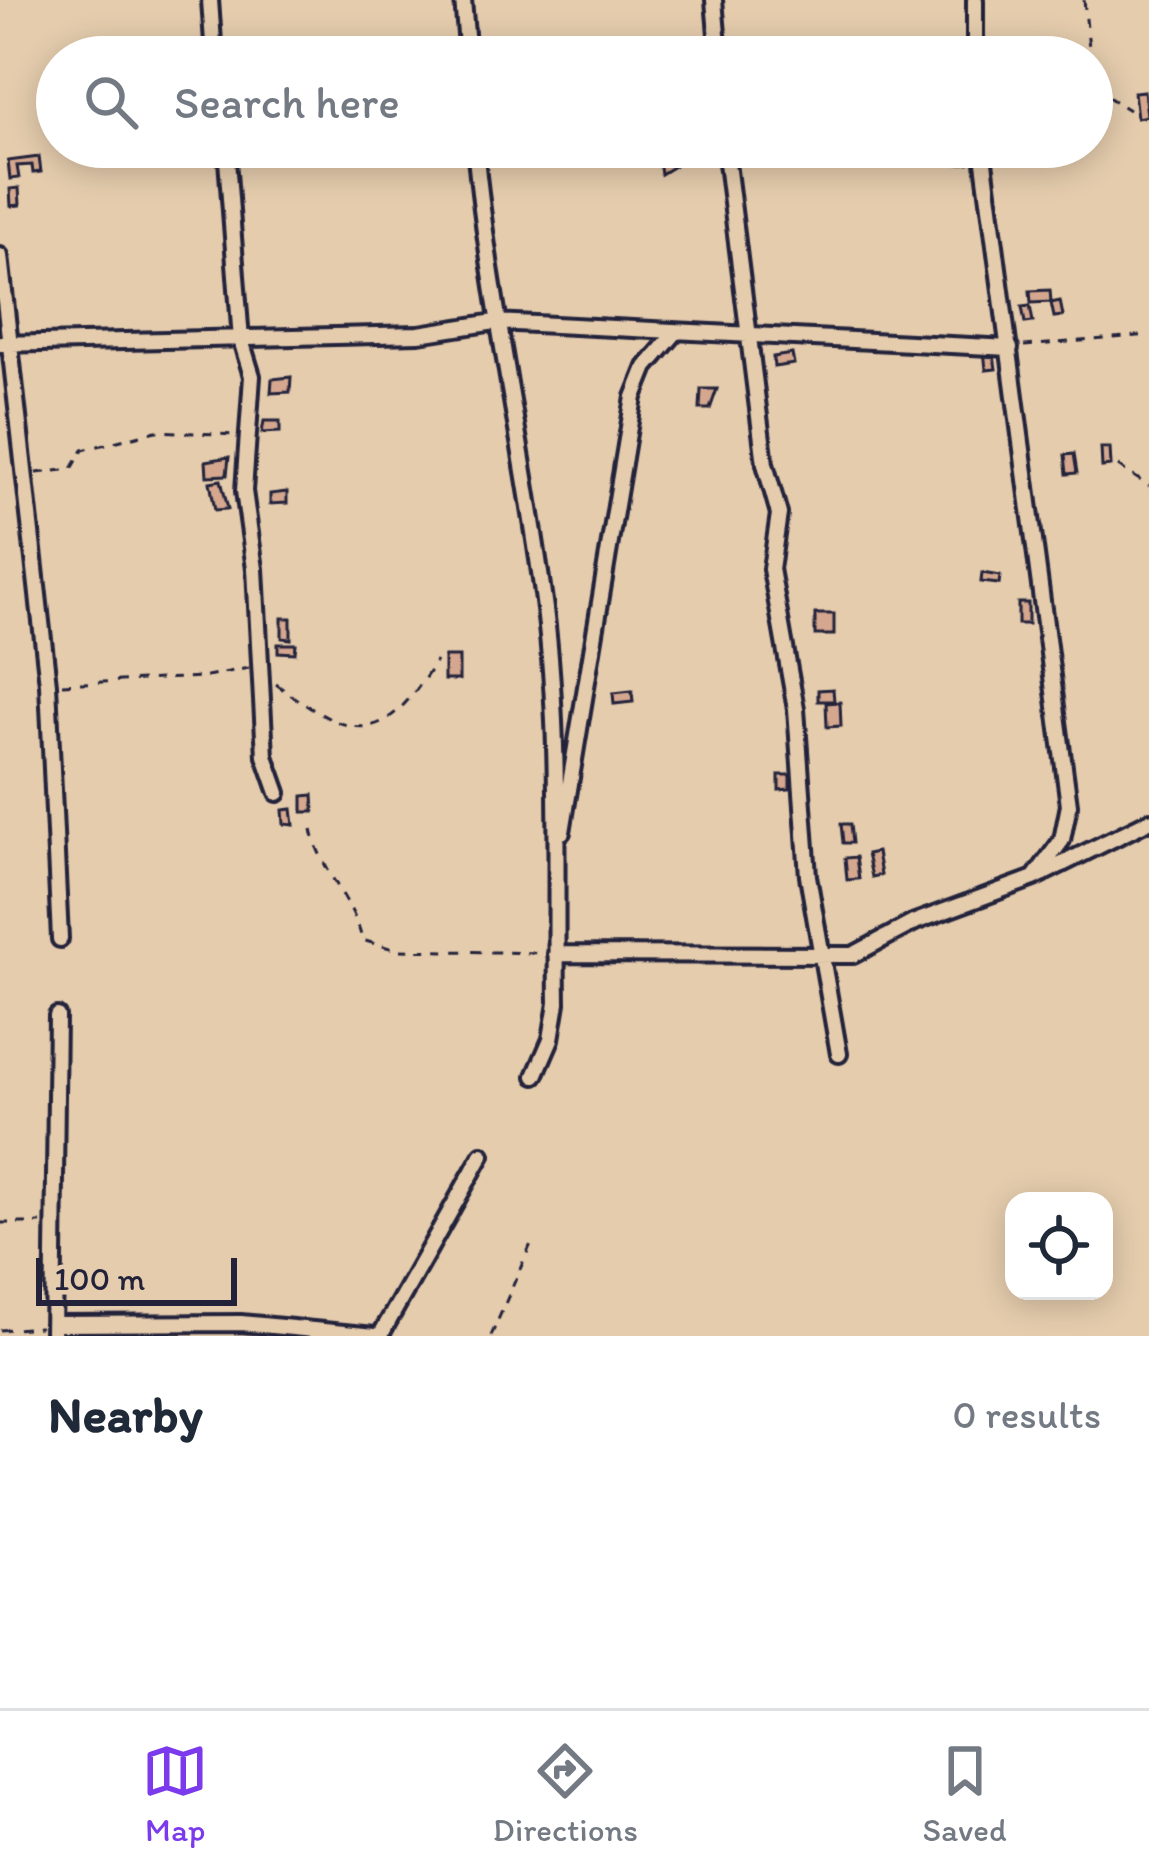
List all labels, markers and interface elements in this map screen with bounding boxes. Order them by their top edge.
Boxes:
search box [36,36,1113,168]
icon: search [78,69,144,135]
text: Search here [174,75,400,129]
map controls [1005,1192,1113,1300]
button: locate [1005,1192,1113,1300]
scale bar [36,1252,237,1305]
text: 100 m [54,1259,145,1298]
text: Nearby [48,1384,203,1445]
text: 0 results [952,1391,1101,1438]
tab: Map [142,1738,208,1849]
tab: Directions [493,1738,638,1849]
tab: Saved [923,1738,1007,1849]

